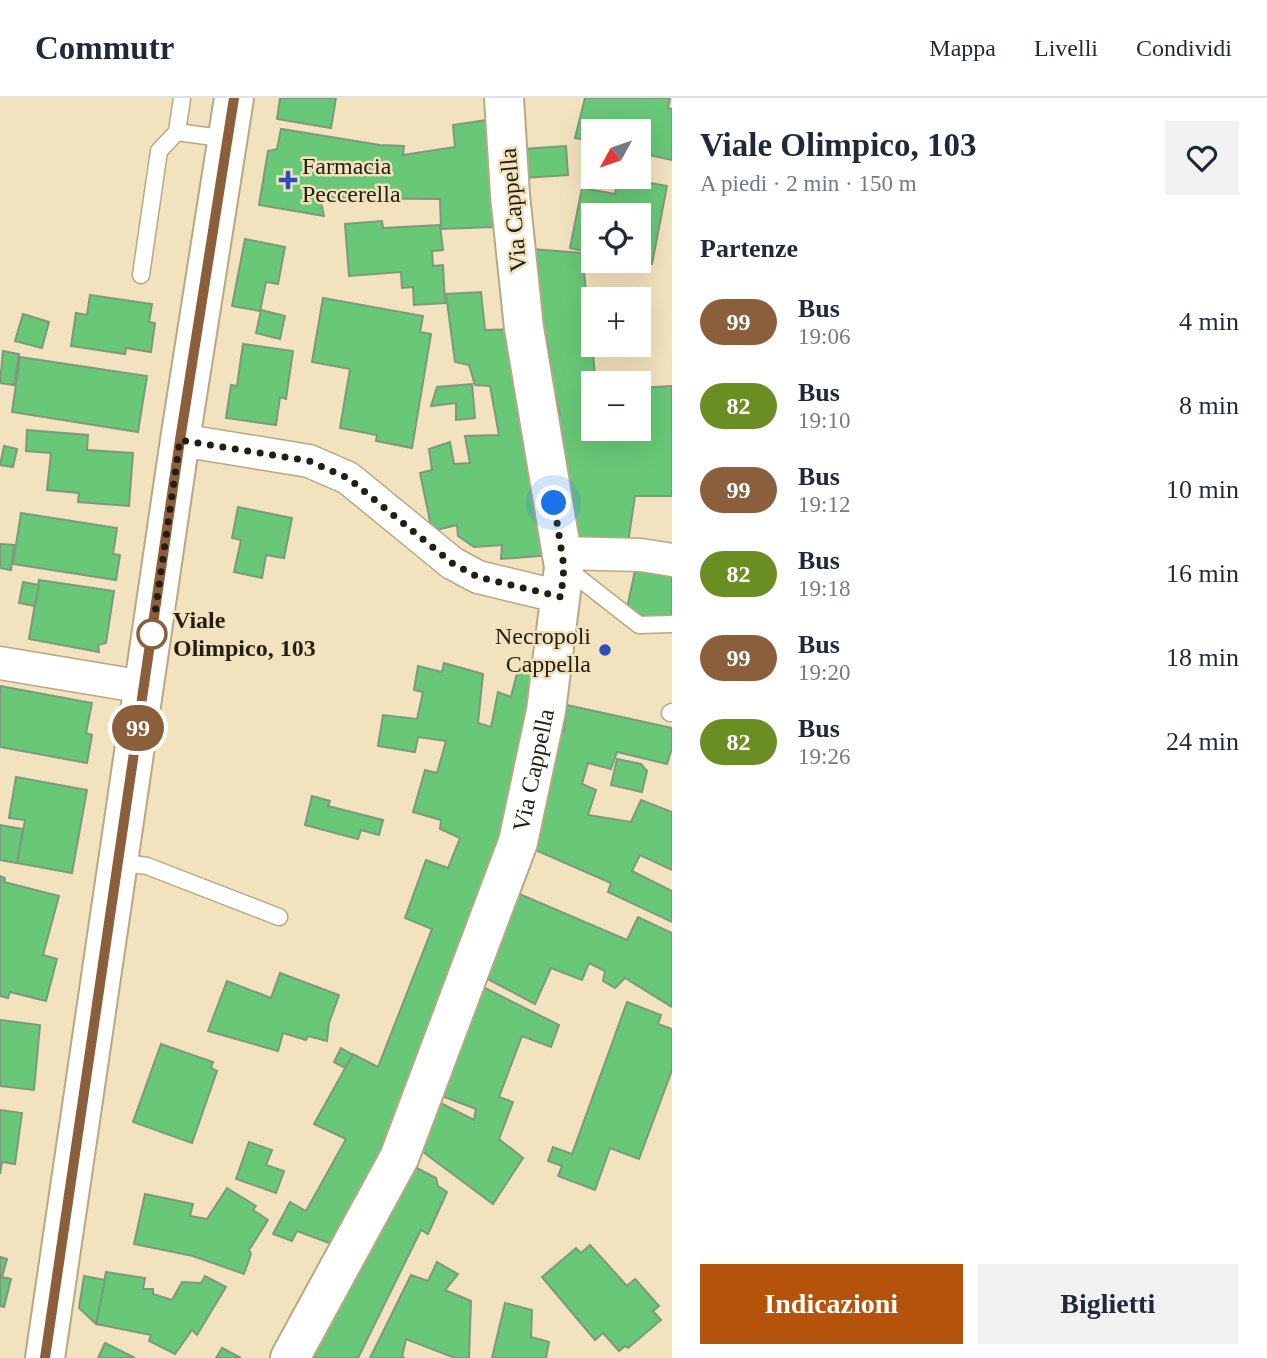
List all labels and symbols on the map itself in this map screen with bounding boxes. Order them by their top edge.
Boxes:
north arrow [581,119,651,189]
street label: Via Cappella [495,147,531,273]
place label: Farmacia Peccerella [302,153,401,207]
marker: Farmacia Peccerella [280,172,296,188]
your location [536,485,571,520]
place label: Viale Olimpico, 103 [173,607,316,661]
marker: Viale Olimpico, 103 [137,619,167,649]
place label: Necropoli Cappella [495,623,591,677]
marker: Necropoli Cappella [597,642,613,658]
line badge: 99 [106,705,170,751]
street label: Via Cappella [508,706,559,834]

